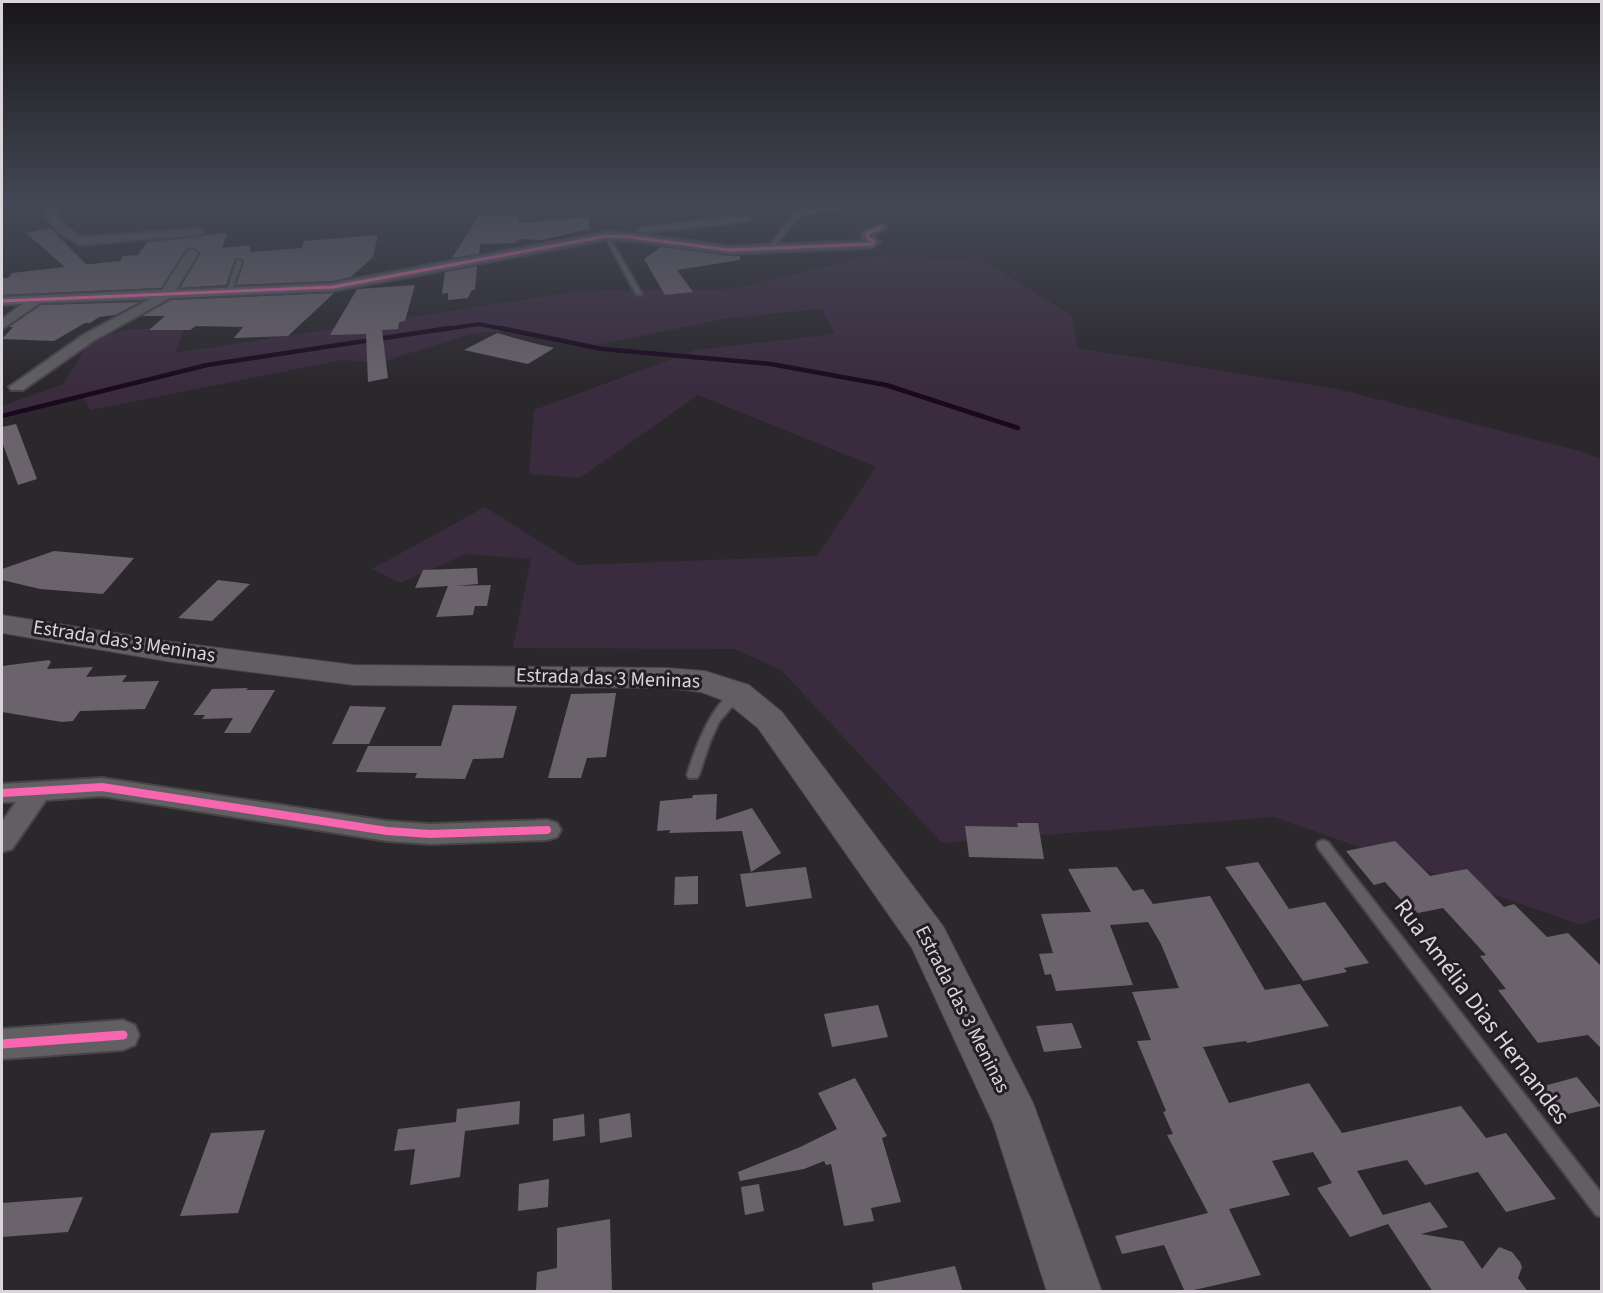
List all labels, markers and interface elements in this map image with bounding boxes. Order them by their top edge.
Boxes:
street label: Estrada das 3 Meninas [31,617,217,669]
street label: Estrada das 3 Meninas [516,665,700,695]
street label: Rua Amélia Dias Hernandes [1386,895,1574,1131]
street label: Estrada das 3 Meninas [908,922,1014,1098]

